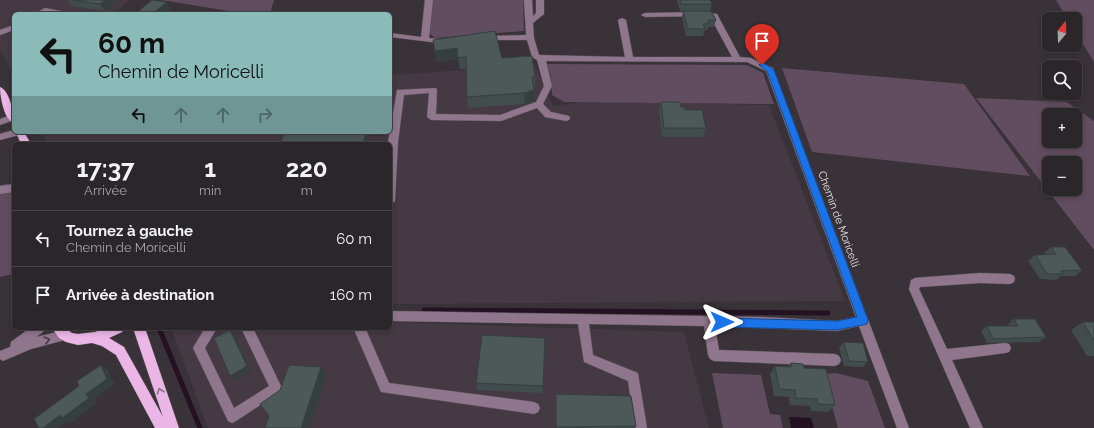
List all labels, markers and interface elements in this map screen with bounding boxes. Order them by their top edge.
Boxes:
north arrow [1042,12,1082,52]
map controls [1042,12,1082,196]
pin [745,24,779,65]
text: 60 m [98,27,165,60]
icon: left [32,28,84,80]
icon: arrive [751,30,773,52]
button: search [1042,60,1082,100]
text: Chemin de Moricelli [98,61,264,82]
icon: left [128,104,150,126]
icon: ahead [170,104,192,126]
icon: ahead [212,104,234,126]
icon: right [254,104,276,126]
button: + [1042,108,1082,148]
text: 17:37 [76,154,135,183]
text: 1 [204,154,216,183]
text: 220 [286,154,328,183]
button: − [1042,156,1082,196]
street label: Chemin de Moricelli [815,169,862,269]
text: Arrivée [84,183,127,198]
text: min [199,183,221,198]
text: m [301,183,313,198]
text: Tournez à gauche [66,222,193,240]
icon: left [32,228,54,250]
text: 60 m [336,230,372,248]
text: Chemin de Moricelli [66,240,186,255]
icon: arrive [32,284,54,306]
text: Arrivée à destination [66,286,214,304]
text: 160 m [330,286,372,304]
position arrow [701,301,743,343]
one-way arrow [44,336,50,344]
one-way arrow [157,388,165,395]

